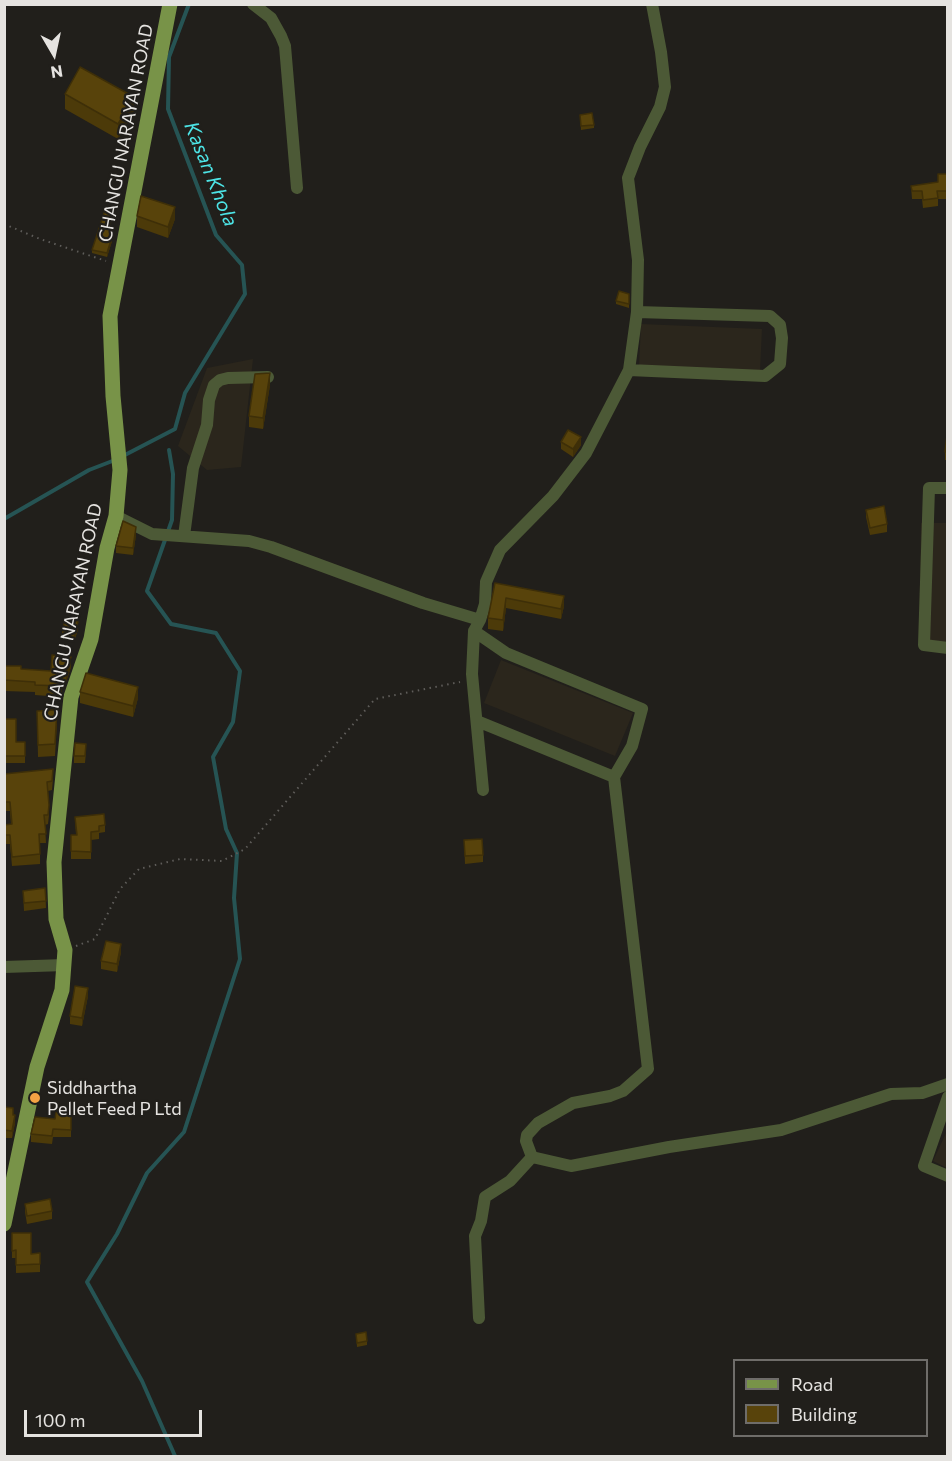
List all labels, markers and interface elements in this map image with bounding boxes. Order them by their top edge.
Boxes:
street label: CHANGU NARAYAN ROAD [94,22,158,244]
north arrow [24,24,84,84]
text: N [49,62,64,83]
water label: Kasan Khola [179,118,243,230]
street label: CHANGU NARAYAN ROAD [39,501,107,723]
place label: Siddhartha Pellet Feed P Ltd [47,1077,182,1120]
marker: Siddhartha Pellet Feed P Ltd [28,1091,42,1105]
legend [733,1359,928,1437]
text: Road [791,1373,833,1395]
scale bar [27,1398,206,1436]
text: Building [791,1403,857,1425]
text: 100 m [35,1409,85,1431]

